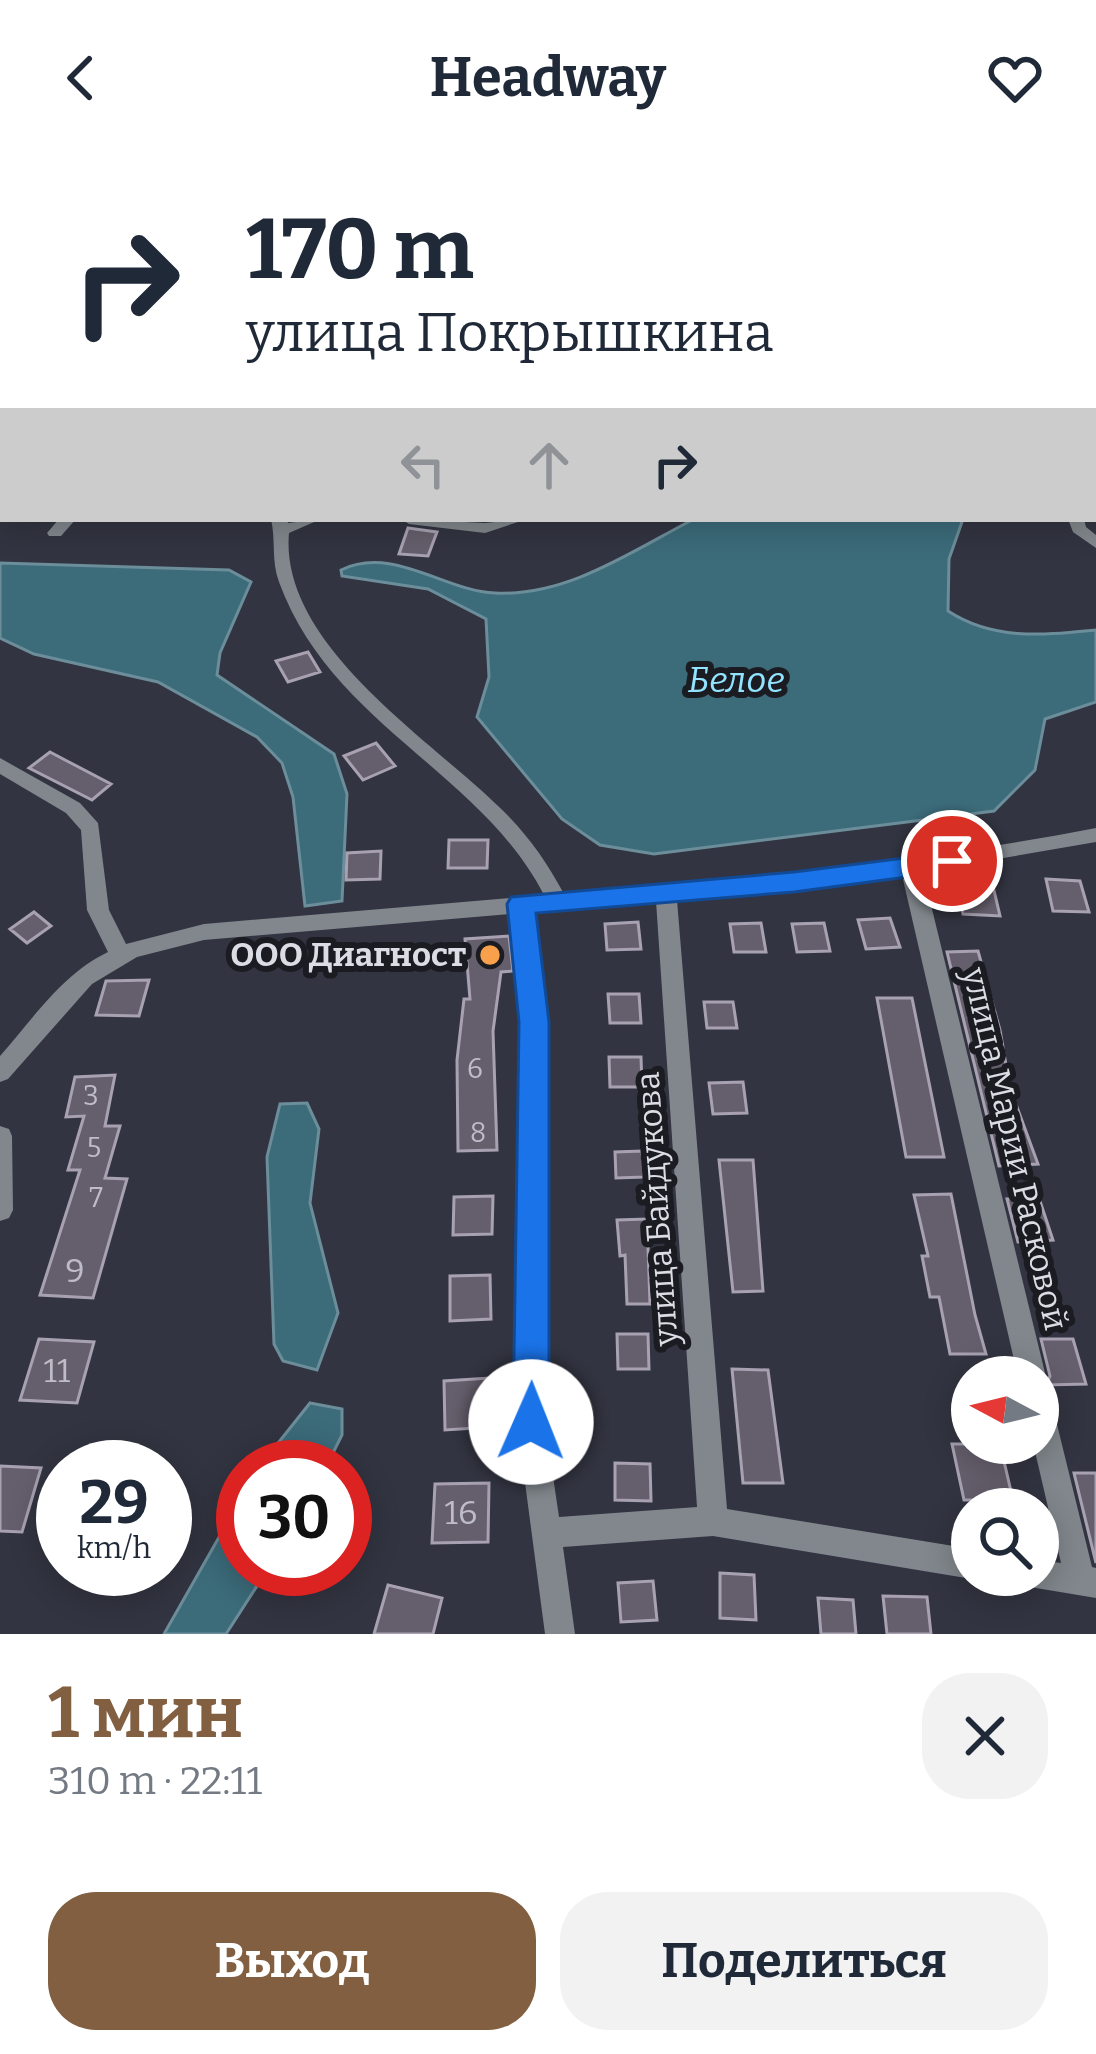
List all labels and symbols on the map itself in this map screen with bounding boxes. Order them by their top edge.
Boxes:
water label: Белое [687,658,785,702]
pin [901,810,1003,912]
place label: ООО Диагност [230,935,466,975]
marker: ООО Диагност [477,942,503,968]
street label: улица Марии Расковой [954,963,1076,1334]
house number: 6 [467,1053,483,1085]
street label: улица Байдукова [627,1071,687,1348]
house number: 3 [83,1080,99,1112]
house number: 8 [470,1117,486,1149]
house number: 5 [87,1132,101,1164]
house number: 7 [89,1182,103,1214]
house number: 9 [65,1251,85,1291]
house number: 11 [44,1351,70,1391]
north arrow [951,1356,1059,1464]
position arrow [468,1359,594,1485]
speed limit sign: 30 [216,1440,372,1596]
house number: 16 [445,1493,477,1533]

